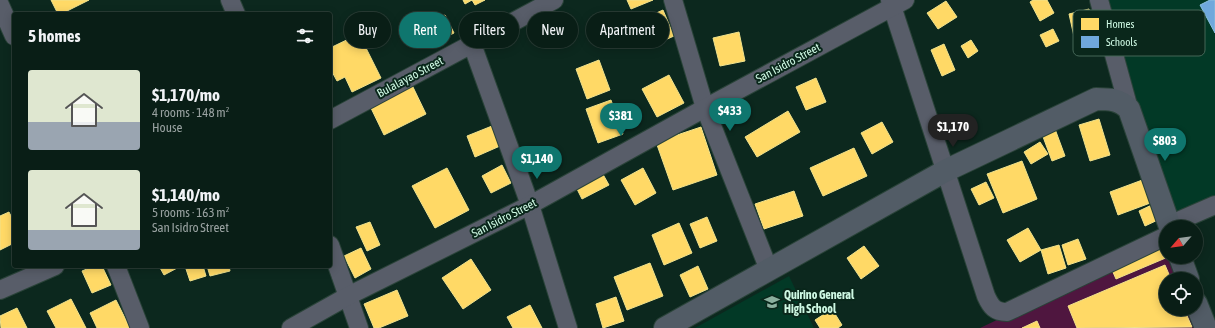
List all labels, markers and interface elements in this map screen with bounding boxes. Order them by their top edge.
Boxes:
legend [1073,10,1205,56]
chip: Buy [344,12,391,48]
chip: Rent [399,12,451,48]
chip: Filters [459,12,519,48]
chip: New [527,12,578,48]
chip: Apartment [586,12,669,48]
text: Homes [1106,18,1134,30]
icon: filters [294,25,316,47]
text: 5 homes [28,26,81,46]
text: Schools [1106,36,1137,48]
street label: San Isidro Street [753,40,823,86]
street label: Bulalayao Street [374,53,446,100]
text: $1,170/mo [152,85,220,105]
icon: home [60,86,108,134]
pin: $433 [706,98,754,132]
pin: $381 [597,103,645,137]
text: $433 [718,103,742,118]
text: 4 rooms · 148 m² [152,105,229,120]
text: $381 [609,108,633,123]
pin: $1,170 [920,114,986,148]
text: $1,170 [937,119,969,134]
text: House [152,120,182,135]
pin: $803 [1141,128,1189,162]
text: $803 [1153,133,1177,148]
pin: $1,140 [504,146,570,180]
text: $1,140 [521,151,553,166]
text: $1,140/mo [152,185,220,205]
icon: home [60,186,108,234]
street label: San Isidro Street [469,195,539,240]
text: 5 rooms · 163 m² [152,205,229,220]
text: San Isidro Street [152,220,229,235]
north arrow [1159,220,1203,264]
map controls [1159,220,1203,316]
button: locate [1159,272,1203,316]
place label: Quirino General High School [784,288,855,316]
school or university icon: Quirino General High School [763,293,781,311]

